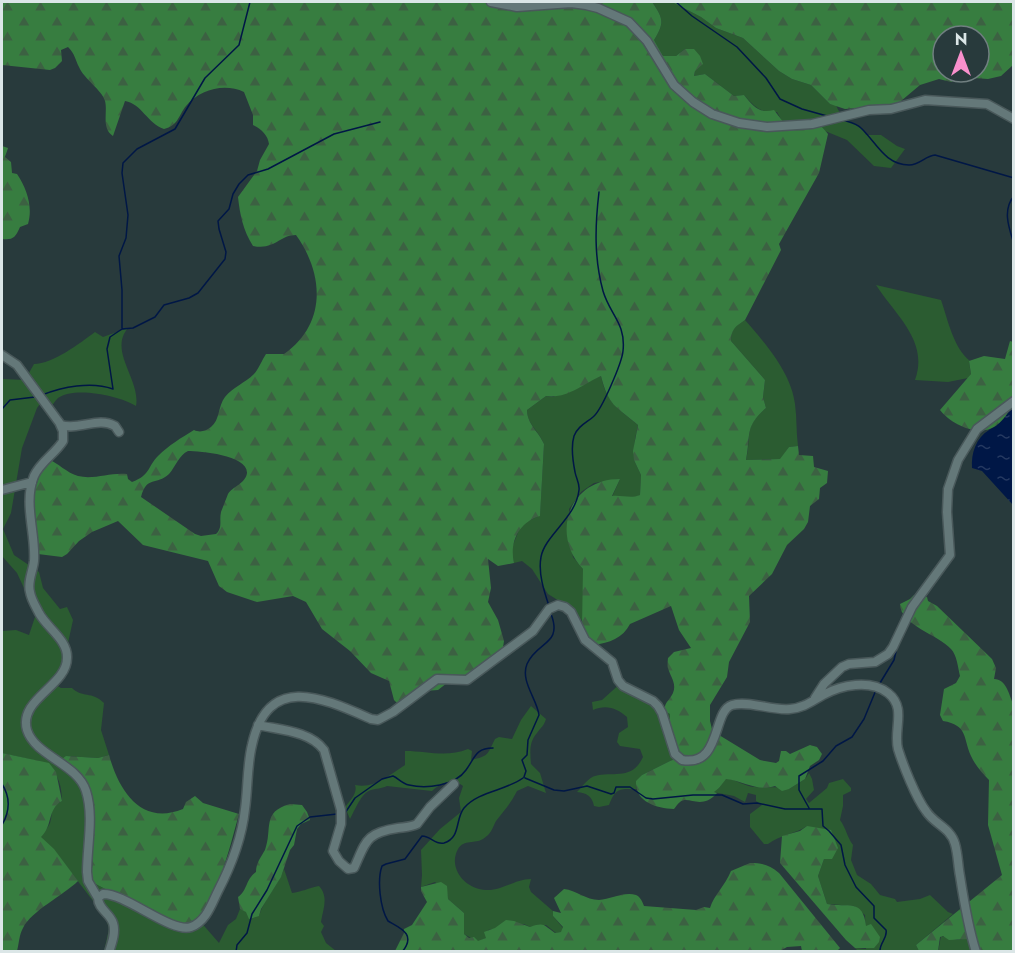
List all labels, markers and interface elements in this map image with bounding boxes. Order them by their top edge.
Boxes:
north arrow [931,24,991,84]
text: N [955,28,967,51]

